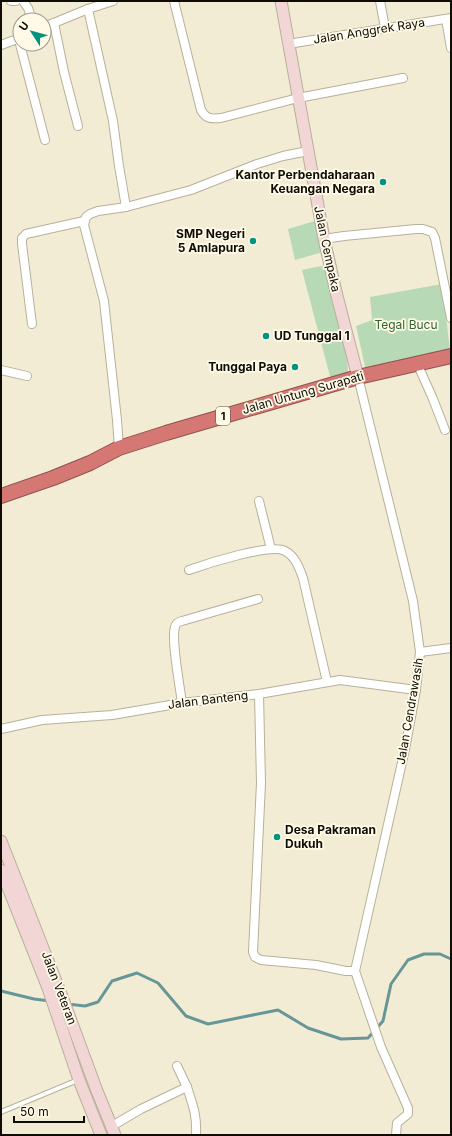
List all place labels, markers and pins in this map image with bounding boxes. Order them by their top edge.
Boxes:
place label: Kantor Perbendaharaan Keuangan Negara [235,167,375,196]
marker: Kantor Perbendaharaan Keuangan Negara [378,177,388,187]
place label: SMP Negeri 5 Amlapura [176,226,245,255]
marker: SMP Negeri 5 Amlapura [248,236,258,246]
place label: UD Tunggal 1 [274,328,350,343]
marker: UD Tunggal 1 [261,331,271,341]
place label: Tunggal Paya [208,359,287,374]
marker: Tunggal Paya [290,362,300,372]
place label: Desa Pakraman Dukuh [285,822,376,851]
marker: Desa Pakraman Dukuh [272,832,282,842]

